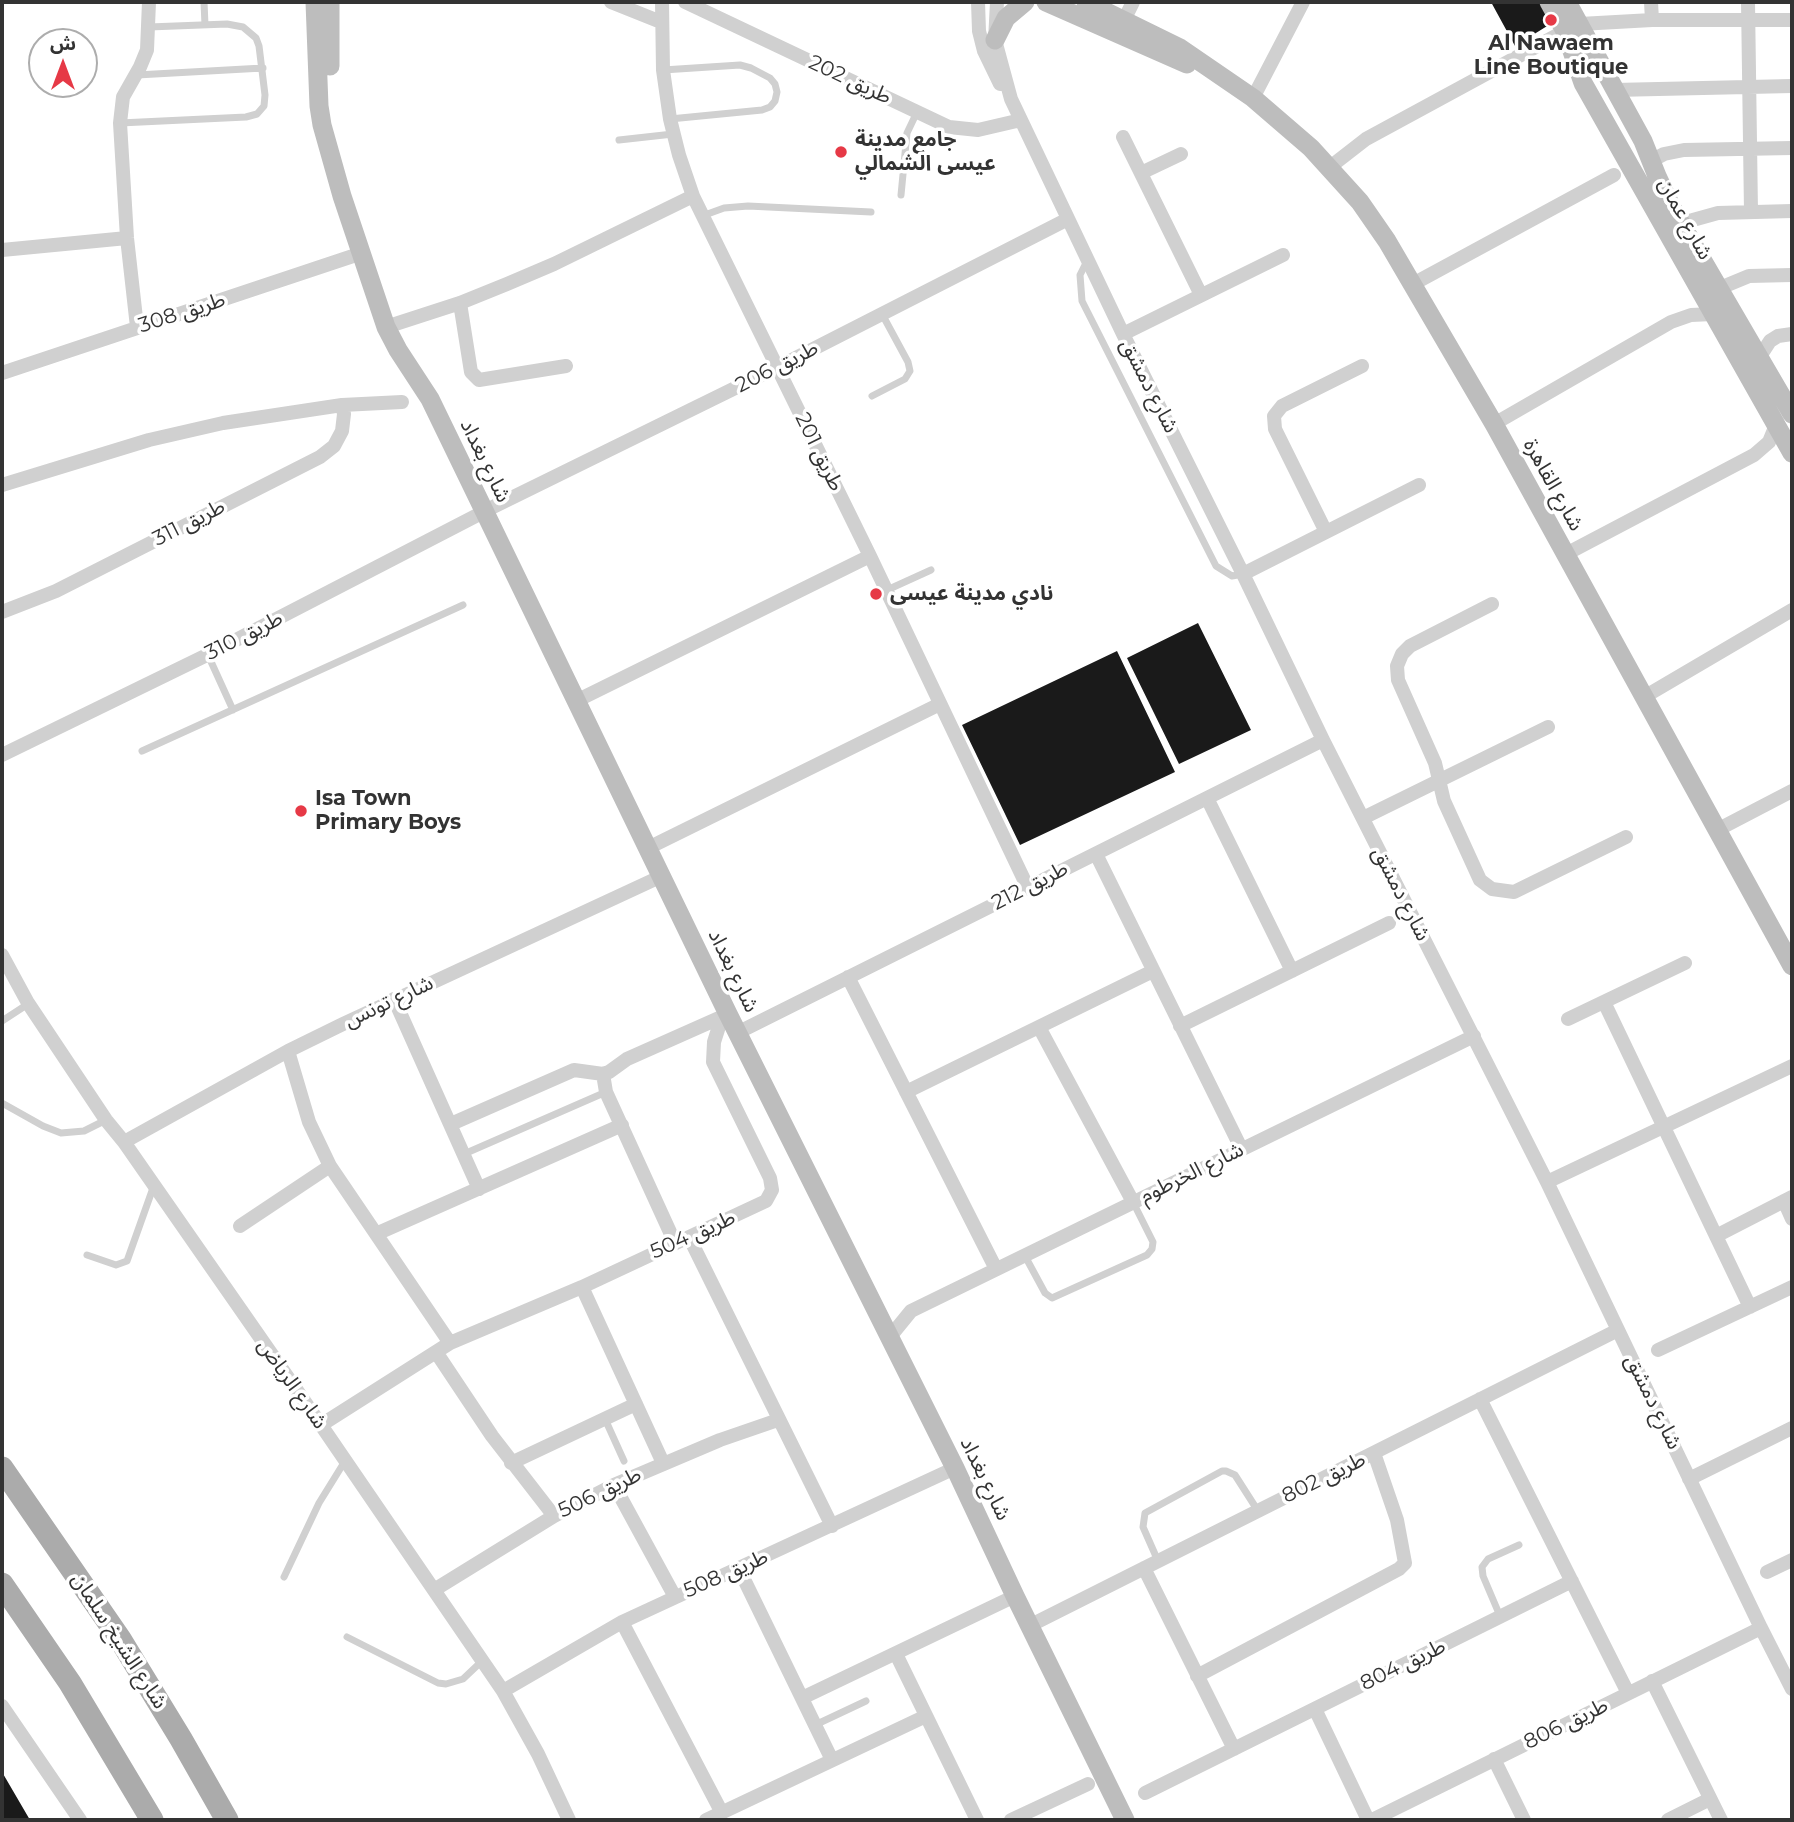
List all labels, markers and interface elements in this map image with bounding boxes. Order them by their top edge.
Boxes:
marker: Al Nawaem Line Boutique [1543,12,1559,28]
north arrow [28,28,98,98]
place label: Al Nawaem Line Boutique [1474,31,1628,81]
text: ش [50,32,76,55]
street label: طريق 202 [805,50,895,110]
place label: جامع مدينة عيسى الشمالي [855,127,996,177]
marker: جامع مدينة عيسى الشمالي [833,144,849,160]
street label: شارع عمان [1652,174,1718,264]
street label: طريق 308 [135,287,229,339]
street label: شارع دمشق [1115,335,1183,437]
street label: طريق 206 [732,336,822,398]
street label: طريق 201 [789,409,849,495]
street label: شارع بغداد [454,415,516,507]
street label: شارع القاهرة [1517,435,1589,535]
street label: طريق 311 [149,494,229,552]
place label: نادي مدينة عيسى [890,581,1053,607]
marker: نادي مدينة عيسى [868,586,884,602]
street label: طريق 310 [201,606,287,666]
place label: Isa Town Primary Boys [315,786,461,836]
marker: Isa Town Primary Boys [293,803,309,819]
street label: شارع دمشق [1367,843,1435,945]
street label: طريق 212 [988,856,1072,916]
street label: شارع بغداد [702,925,764,1017]
street label: شارع تونس [341,971,437,1033]
street label: شارع الخرطوم [1136,1137,1248,1209]
street label: طريق 504 [647,1205,739,1265]
street label: شارع الرياض [252,1334,332,1434]
street label: شارع دمشق [1619,1351,1687,1453]
street label: شارع بغداد [954,1433,1016,1525]
street label: طريق 802 [1278,1447,1370,1509]
street label: طريق 506 [554,1462,646,1524]
street label: طريق 508 [680,1544,772,1604]
street label: شارع الشيخ سلمان [66,1568,172,1714]
street label: طريق 804 [1356,1634,1450,1696]
street label: طريق 806 [1520,1693,1612,1755]

